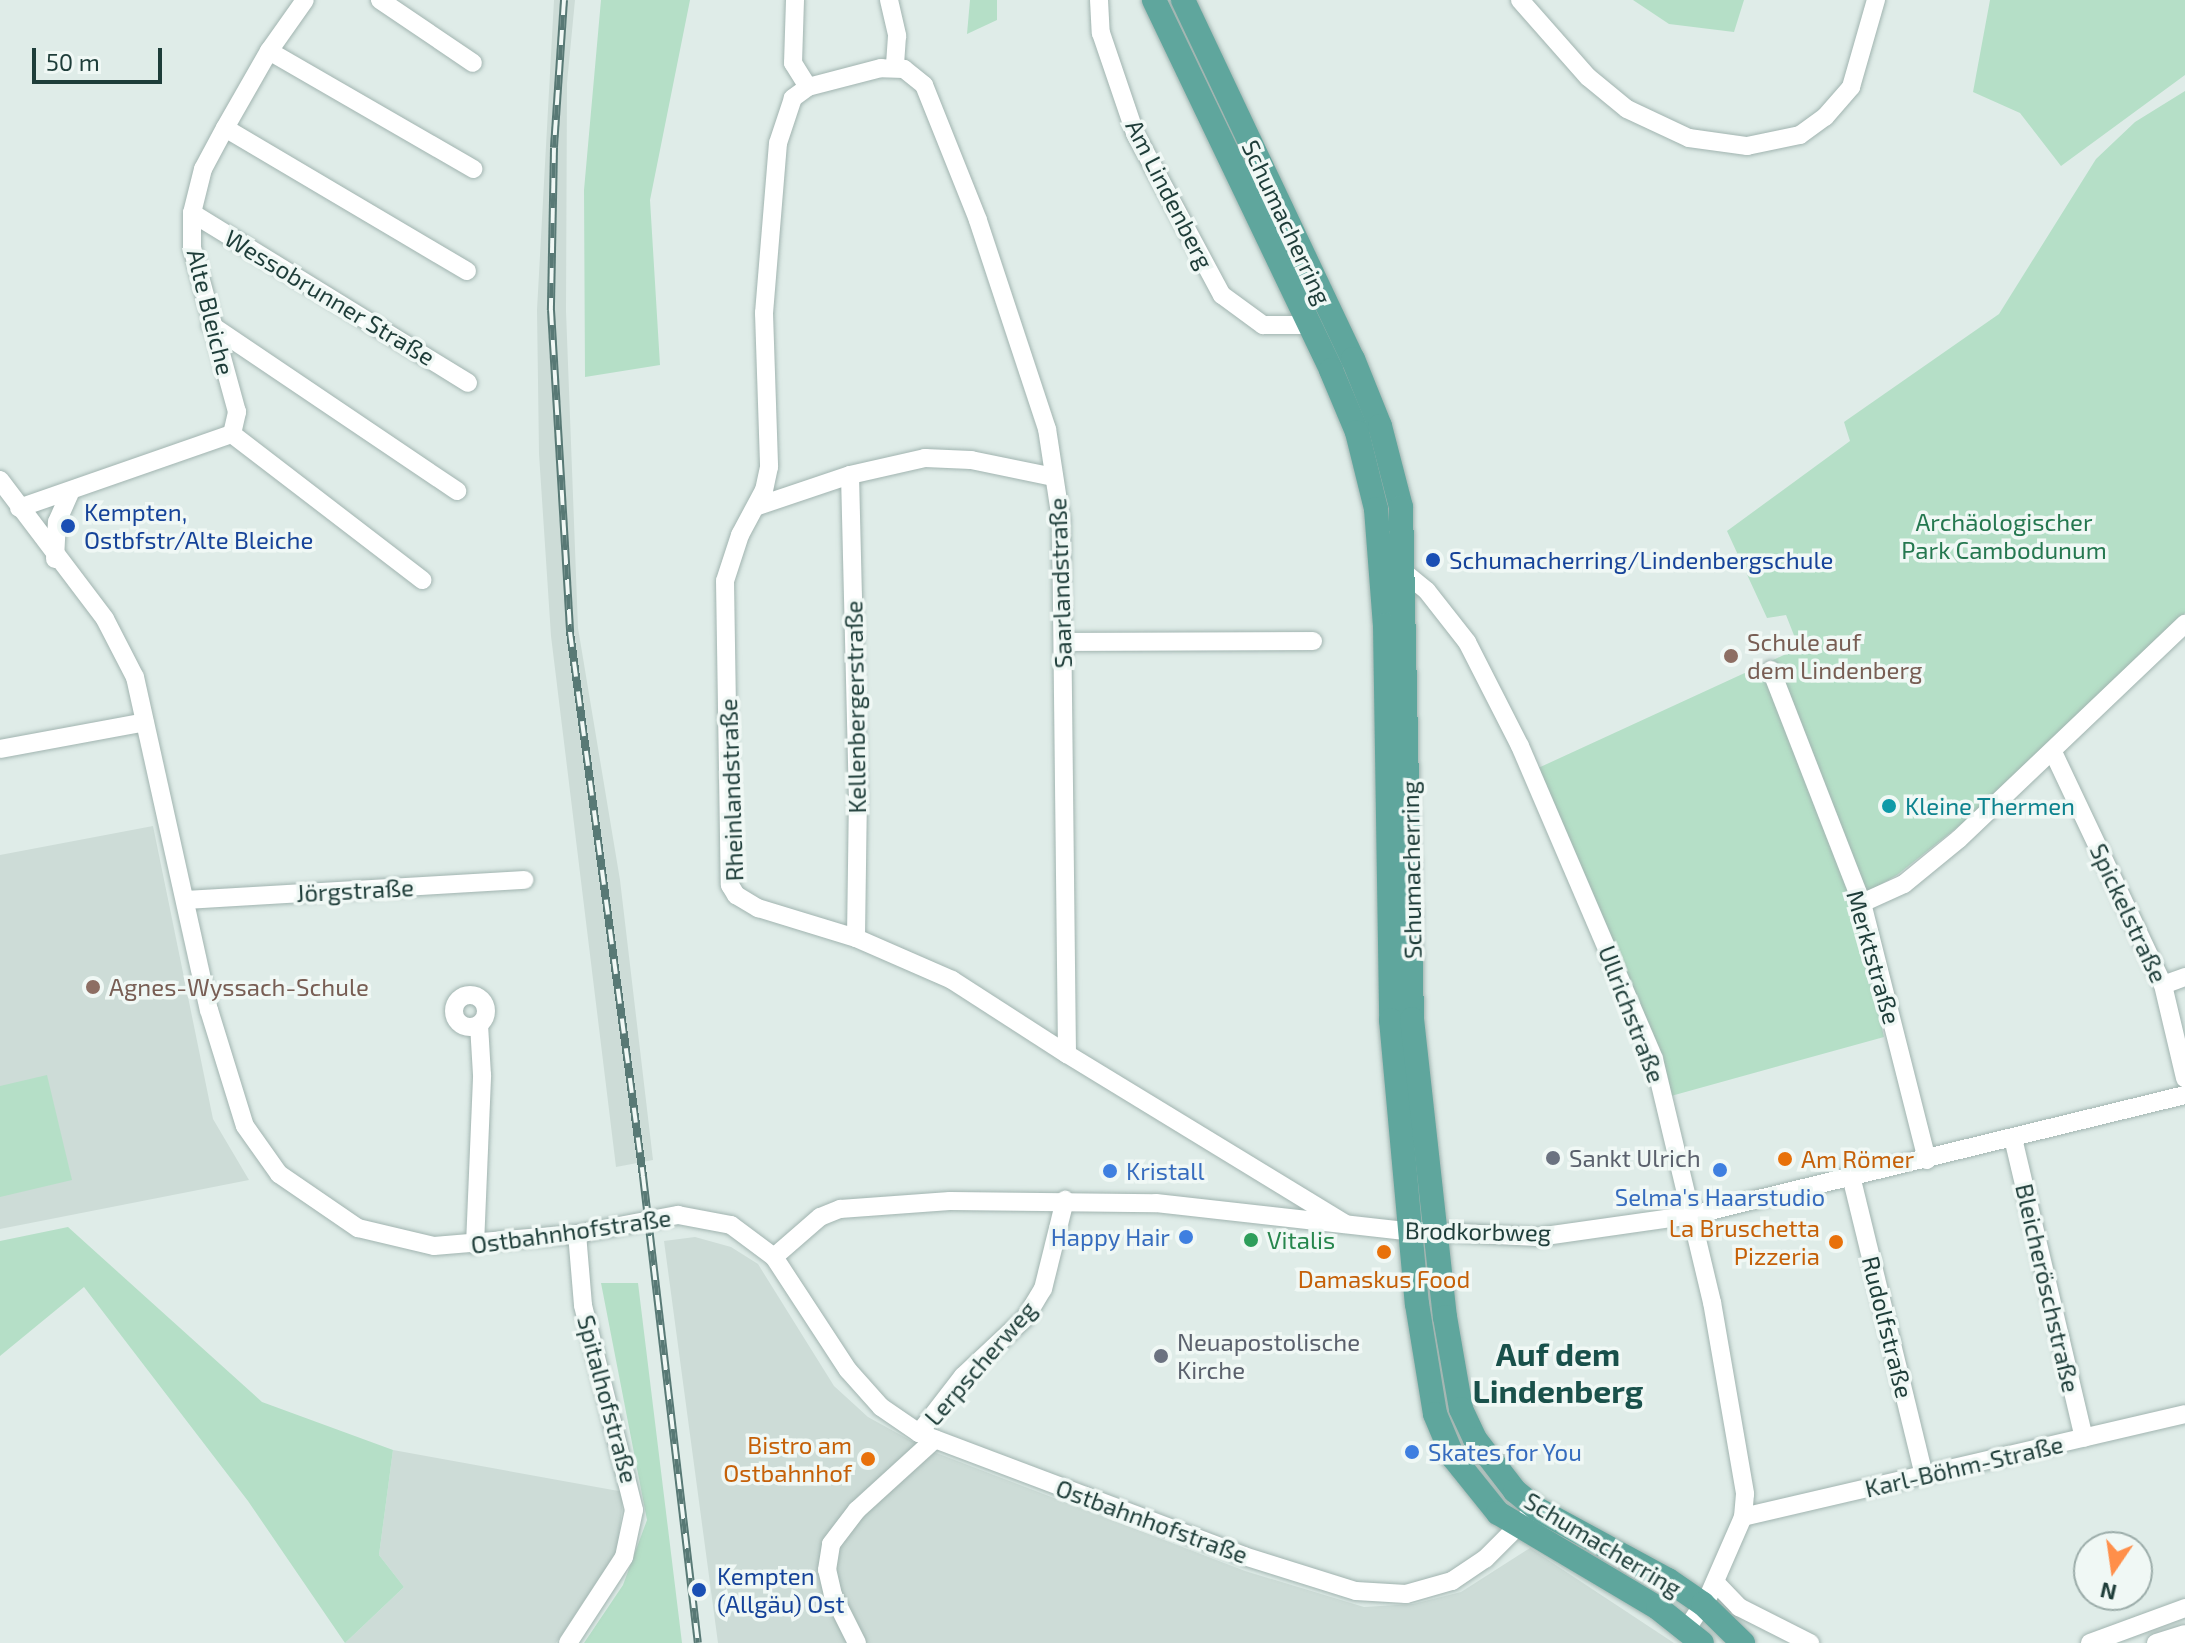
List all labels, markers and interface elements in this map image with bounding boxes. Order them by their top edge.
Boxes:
scale bar [36,32,166,82]
text: 50 m [46,47,100,76]
street label: Am Lindenberg [1120,115,1220,273]
street label: Schumacherring [1236,135,1338,309]
street label: Wessobrunner Straße [220,223,440,371]
street label: Alte Bleiche [181,246,241,378]
street label: Saarlandstraße [1043,497,1077,669]
place label: Kempten, Ostbfstr/Alte Bleiche [84,498,313,554]
park label: Archäologischer Park Cambodunum [1901,508,2107,564]
marker: Kempten, Ostbfstr/Alte Bleiche [59,517,77,535]
place label: Schumacherring/Lindenbergschule [1449,546,1833,574]
marker: Schumacherring/Lindenbergschule [1424,551,1442,569]
street label: Kellenbergerstraße [839,600,871,814]
place label: Schule auf dem Lindenberg [1747,628,1922,684]
marker: Schule auf dem Lindenberg [1722,647,1740,665]
street label: Rheinlandstraße [713,698,749,882]
street label: Schumacherring [1395,781,1427,959]
place label: Kleine Thermen [1905,792,2076,820]
marker: Kleine Thermen [1880,797,1898,815]
street label: Spickelstraße [2084,839,2174,987]
street label: Jörgstraße [295,873,415,907]
street label: Merktstraße [1841,887,1907,1027]
street label: Ullrichstraße [1593,941,1671,1087]
place label: Agnes-Wyssach-Schule [109,973,369,1001]
marker: Agnes-Wyssach-Schule [84,978,102,996]
place label: Sankt Ulrich [1569,1144,1701,1172]
place label: Am Römer [1801,1145,1914,1173]
marker: Sankt Ulrich [1544,1149,1562,1167]
marker: Am Römer [1776,1150,1794,1168]
place label: Kristall [1126,1157,1205,1185]
marker: Selma's Haarstudio [1711,1161,1729,1179]
marker: Kristall [1101,1162,1119,1180]
street label: Bleicheröschstraße [2010,1181,2086,1395]
place label: Selma's Haarstudio [1615,1183,1825,1211]
street label: Ostbahnhofstraße [469,1203,673,1259]
place label: La Bruschetta Pizzeria [1669,1214,1820,1270]
street label: Brodkorbweg [1405,1215,1551,1247]
place label: Happy Hair [1050,1223,1170,1251]
place label: Vitalis [1267,1226,1335,1254]
marker: Happy Hair [1177,1228,1195,1246]
marker: Vitalis [1242,1231,1260,1249]
marker: La Bruschetta Pizzeria [1827,1233,1845,1251]
marker: Damaskus Food [1375,1243,1393,1261]
street label: Rudolfstraße [1856,1253,1920,1401]
place label: Damaskus Food [1298,1265,1470,1293]
street label: Lerpscherweg [918,1295,1042,1431]
street label: Spitalhofstraße [572,1312,644,1486]
place label: Neuapostolische Kirche [1177,1328,1360,1384]
district label: Auf dem Lindenberg [1473,1335,1643,1410]
marker: Neuapostolische Kirche [1152,1347,1170,1365]
street label: Karl-Böhm-Straße [1862,1429,2066,1503]
place label: Bistro am Ostbahnhof [723,1431,852,1487]
place label: Skates for You [1428,1438,1583,1466]
marker: Skates for You [1403,1443,1421,1461]
marker: Bistro am Ostbahnhof [859,1450,877,1468]
street label: Ostbahnhofstraße [1052,1473,1252,1569]
street label: Schumacherring [1519,1486,1687,1602]
north arrow [2073,1531,2153,1611]
place label: Kempten (Allgäu) Ost [717,1562,845,1618]
text: N [2097,1578,2119,1607]
marker: Kempten (Allgäu) Ost [688,1579,710,1601]

